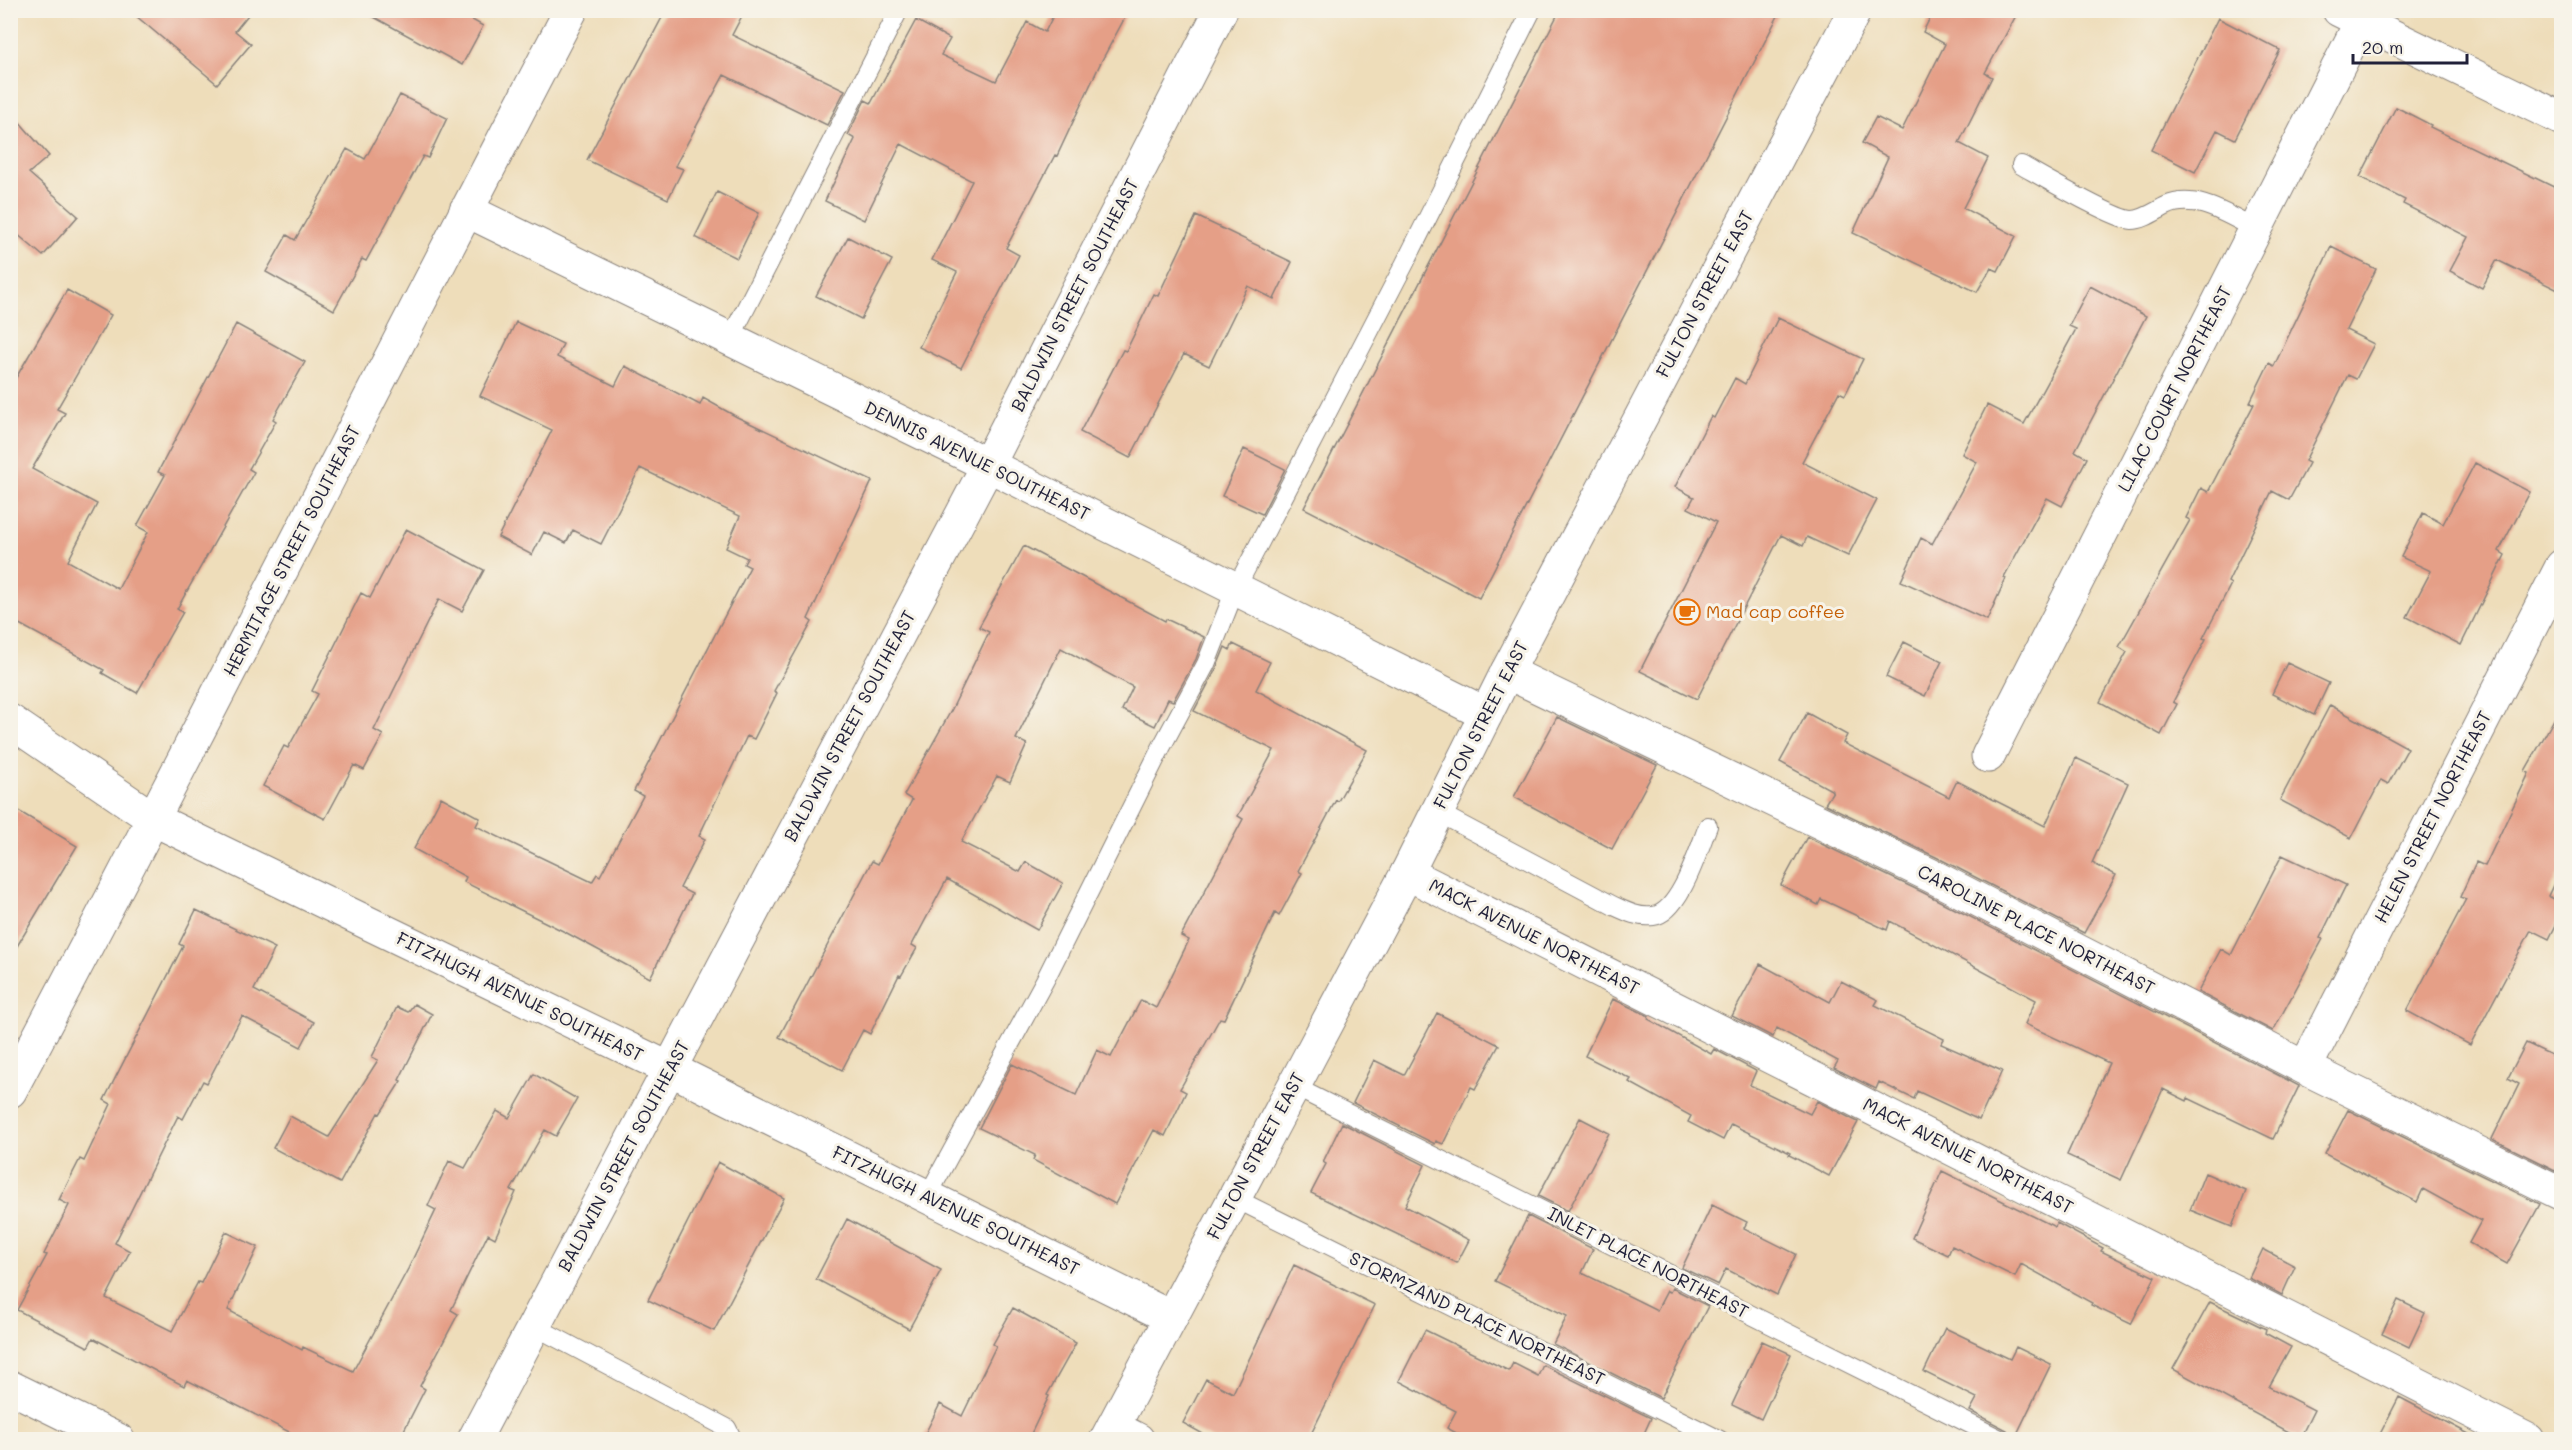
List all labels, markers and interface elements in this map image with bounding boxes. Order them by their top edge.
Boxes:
scale bar [2353,27,2467,65]
text: 20 m [2362,35,2403,59]
street label: BALDWIN STREET SOUTHEAST [1005,174,1143,415]
street label: FULTON STREET EAST [1650,206,1758,381]
street label: LILAC COURT NORTHEAST [2112,281,2237,496]
street label: DENNIS AVENUE SOUTHEAST [861,395,1094,525]
street label: HERMITAGE STREET SOUTHEAST [217,421,365,680]
cafe icon: Mad cap coffee [1672,597,1702,627]
place label: Mad cap coffee [1706,599,1845,623]
street label: BALDWIN STREET SOUTHEAST [778,606,920,845]
street label: FULTON STREET EAST [1427,636,1533,813]
street label: HELEN STREET NORTHEAST [2368,706,2496,927]
street label: CAROLINE PLACE NORTHEAST [1914,859,2159,1000]
street label: MACK AVENUE NORTHEAST [1425,872,1644,1000]
street label: FITZHUGH AVENUE SOUTHEAST [393,926,648,1067]
street label: BALDWIN STREET SOUTHEAST [552,1036,694,1275]
street label: FULTON STREET EAST [1201,1068,1309,1243]
street label: MACK AVENUE NORTHEAST [1859,1091,2078,1219]
street label: FITZHUGH AVENUE SOUTHEAST [829,1140,1084,1281]
street label: INLET PLACE NORTHEAST [1544,1201,1753,1323]
street label: STORMZAND PLACE NORTHEAST [1345,1246,1609,1391]

